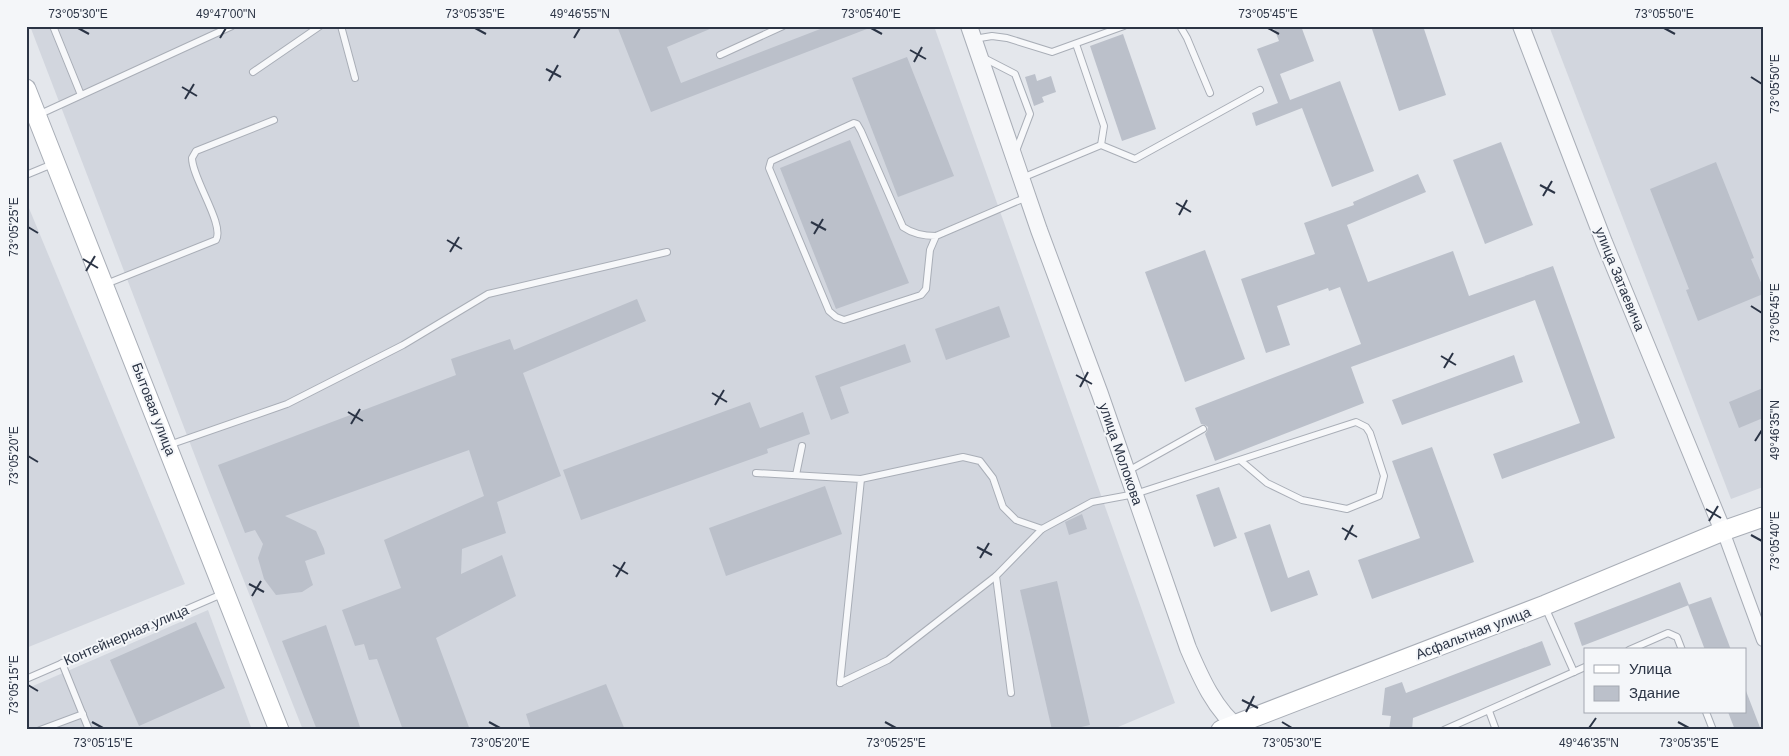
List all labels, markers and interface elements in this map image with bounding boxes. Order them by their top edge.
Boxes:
text: 73°05'30"E [48,7,108,21]
text: 49°47'00"N [196,7,256,21]
text: 73°05'35"E [445,7,505,21]
text: 49°46'55"N [550,7,610,21]
text: 73°05'40"E [841,7,901,21]
text: 73°05'45"E [1238,7,1298,21]
text: 73°05'50"E [1634,7,1694,21]
text: 73°05'50"E [1768,54,1782,114]
text: 73°05'25"E [7,197,21,257]
street label: улица Затаевича [1592,225,1648,333]
text: 73°05'45"E [1768,283,1782,343]
street label: Бытовая улица [129,360,179,458]
text: 49°46'35"N [1768,400,1782,460]
street label: улица Молокова [1096,401,1146,507]
text: 73°05'20"E [7,426,21,486]
text: 73°05'40"E [1768,511,1782,571]
street label: Контейнерная улица [61,601,191,669]
street label: Асфальтная улица [1413,604,1533,662]
legend [1584,648,1746,714]
text: 73°05'15"E [7,655,21,715]
text: Улица [1629,660,1672,677]
text: Здание [1629,684,1680,701]
text: 73°05'15"E [73,736,133,750]
text: 73°05'20"E [470,736,530,750]
text: 73°05'25"E [866,736,926,750]
text: 73°05'30"E [1262,736,1322,750]
text: 49°46'35"N [1559,736,1619,750]
text: 73°05'35"E [1659,736,1719,750]

